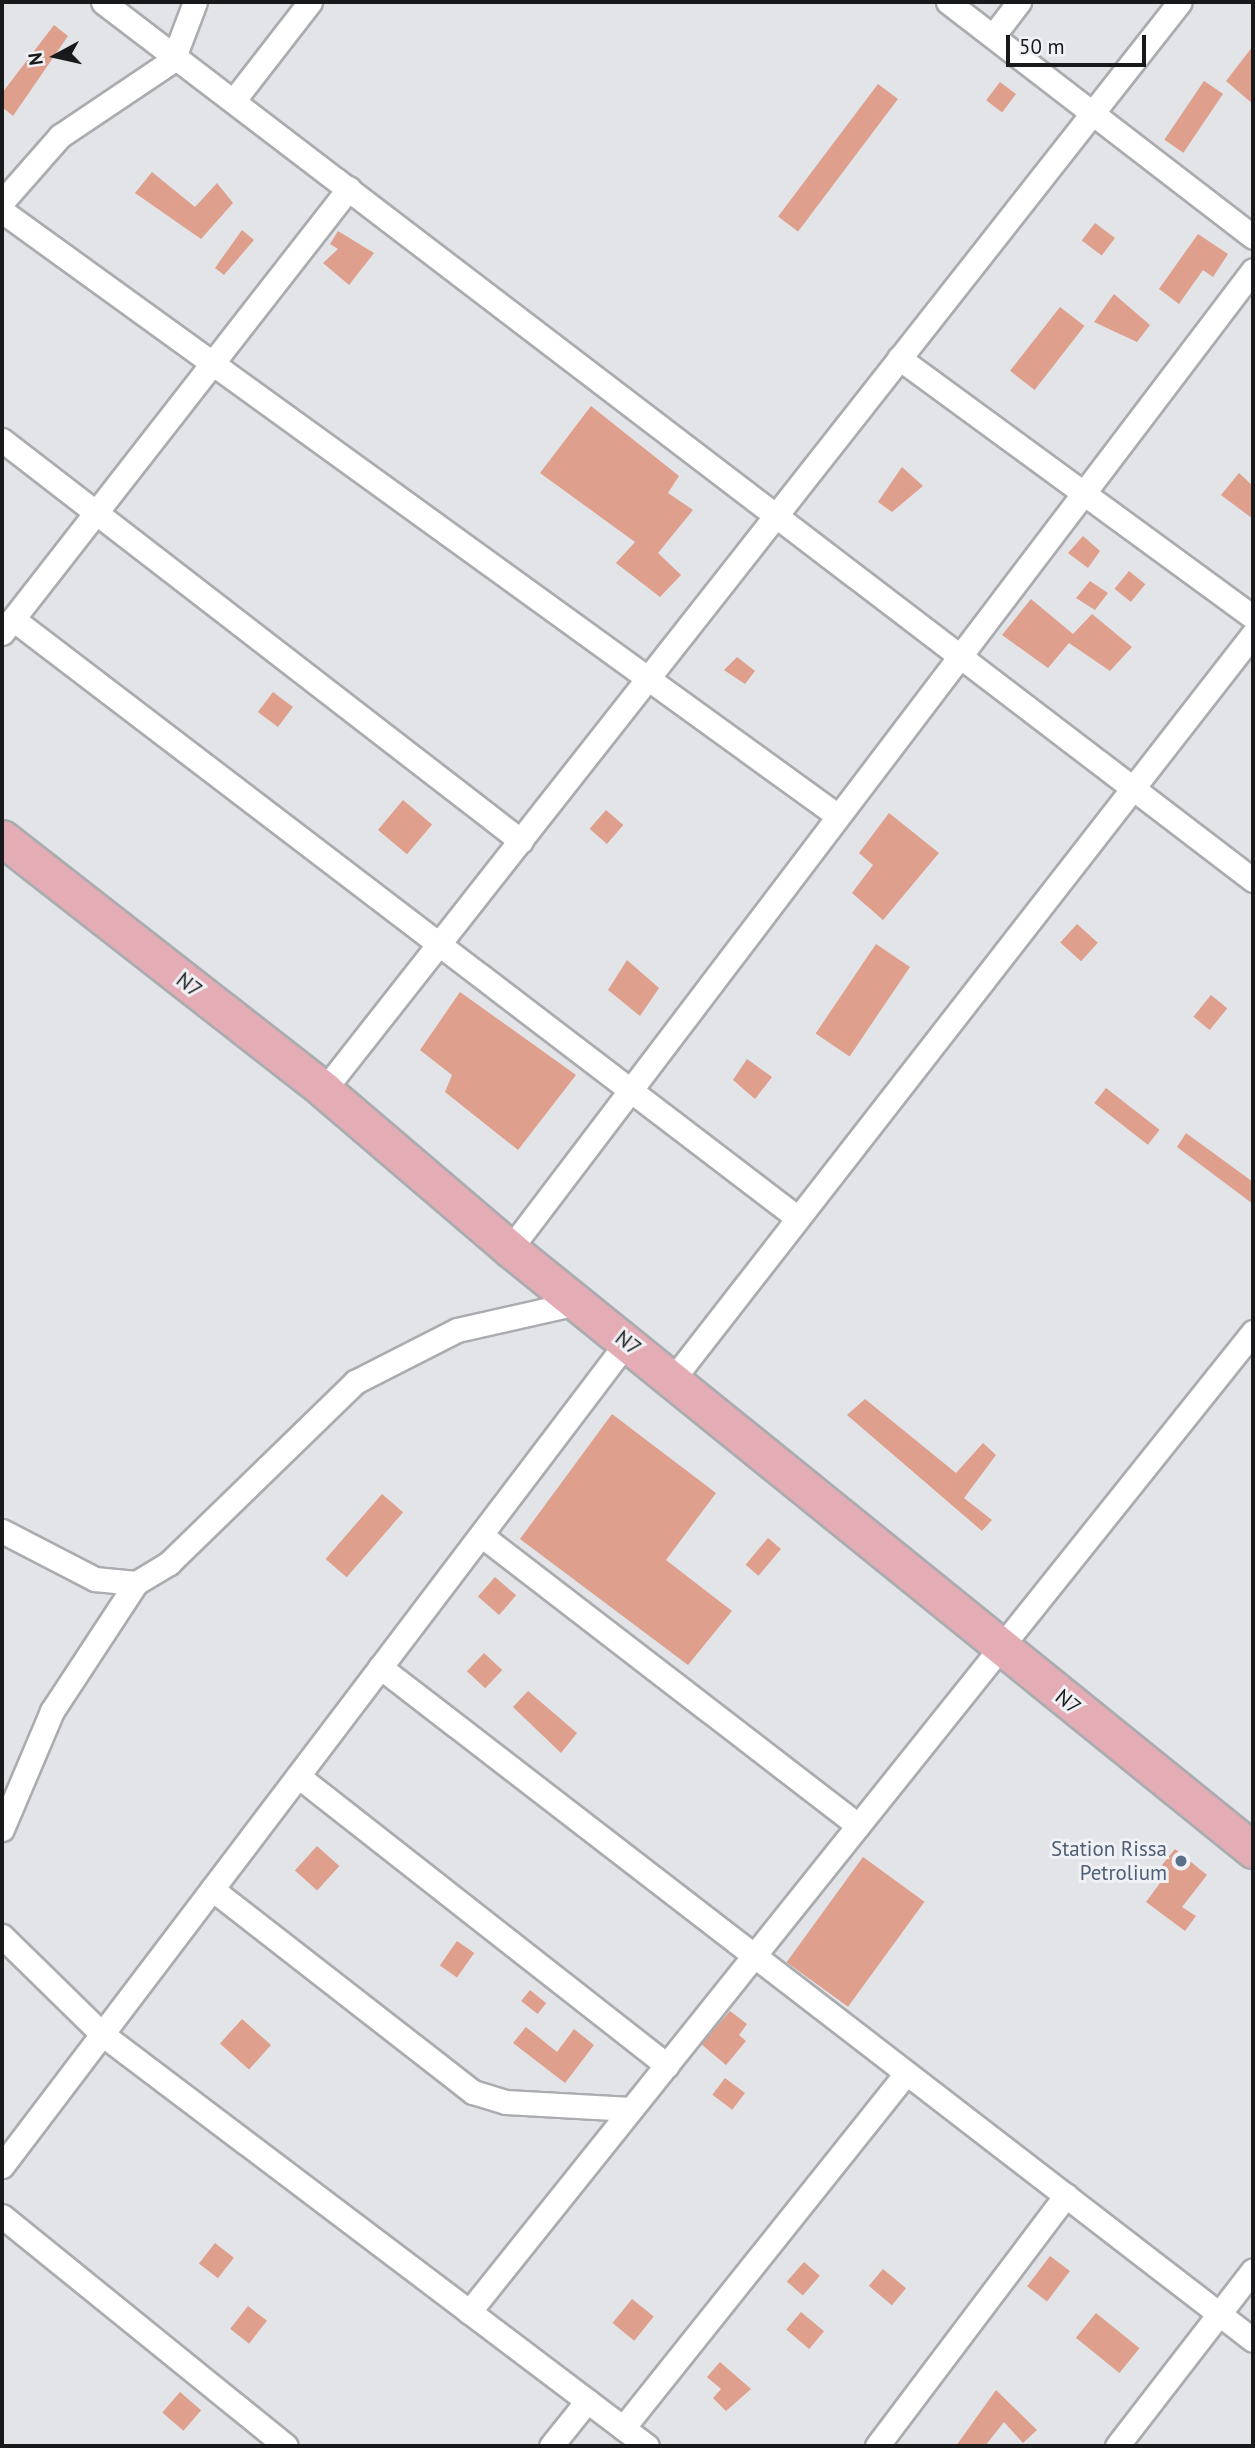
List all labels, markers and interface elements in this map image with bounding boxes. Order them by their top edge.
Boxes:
north arrow [21,21,91,91]
scale bar [1010,21,1150,65]
text: 50 m [1019,33,1065,60]
text: N [22,51,48,67]
street label: N7 [171,967,207,1003]
street label: N7 [610,1325,646,1361]
street label: N7 [1050,1684,1086,1720]
place label: Station Rissa Petrolium [1051,1836,1167,1886]
marker: Station Rissa Petrolium [1173,1853,1189,1869]

